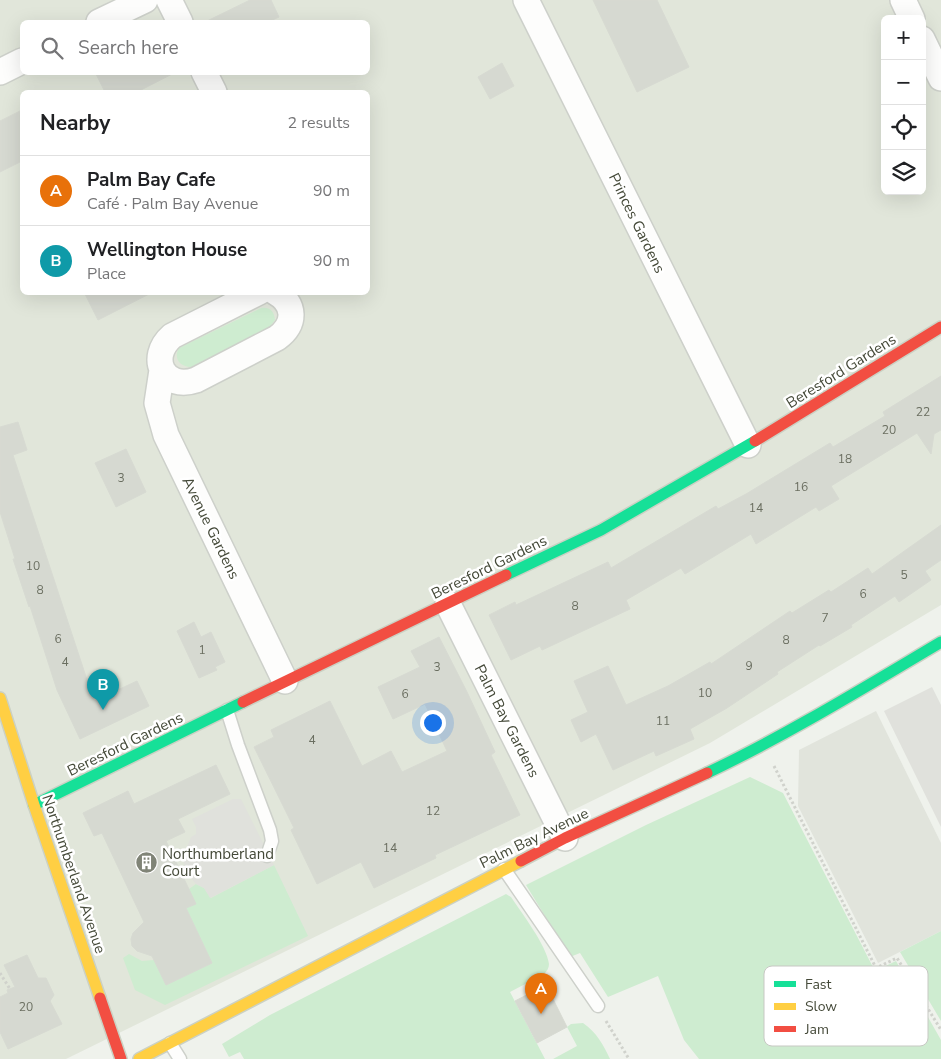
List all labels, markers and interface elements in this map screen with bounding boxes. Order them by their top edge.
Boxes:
map controls [881,15,926,195]
button: + [881,15,926,60]
search box [20,20,370,75]
icon: search [38,34,66,62]
text: Search here [78,35,179,61]
button: − [881,60,926,105]
button: locate [881,105,926,150]
text: Nearby [40,109,110,137]
text: 2 results [288,112,350,134]
button: layers [881,150,926,195]
text: Palm Bay Cafe [87,167,216,193]
street label: Princes Gardens [604,170,670,276]
text: A [50,180,62,202]
text: 90 m [313,180,350,202]
text: Café · Palm Bay Avenue [87,193,258,215]
text: Wellington House [87,237,247,263]
text: B [50,250,62,272]
text: 90 m [313,250,350,272]
text: Place [87,263,126,285]
street label: Beresford Gardens [782,329,900,413]
house number: 22 [916,404,930,420]
house number: 20 [882,422,896,438]
house number: 18 [838,451,852,467]
house number: 3 [117,470,125,486]
street label: Avenue Gardens [178,474,244,582]
house number: 16 [794,479,808,495]
house number: 14 [749,500,763,516]
street label: Beresford Gardens [428,530,550,604]
house number: 10 [26,558,40,574]
house number: 5 [900,567,908,583]
house number: 8 [36,582,44,598]
house number: 6 [859,586,867,602]
house number: 8 [571,598,579,614]
house number: 7 [821,610,829,626]
house number: 6 [54,631,62,647]
house number: 8 [782,632,790,648]
house number: 1 [198,642,206,658]
house number: 4 [61,654,69,670]
house number: 9 [745,658,753,674]
house number: 3 [433,659,441,675]
street label: Palm Bay Gardens [470,661,544,781]
pin: B [87,669,119,710]
house number: 10 [698,685,712,701]
house number: 6 [401,686,409,702]
street label: Beresford Gardens [64,707,186,781]
your location [420,710,446,736]
house number: 11 [656,713,670,729]
house number: 4 [308,732,316,748]
street label: Northumberland Avenue [37,792,111,956]
house number: 12 [426,803,440,819]
street label: Palm Bay Avenue [476,803,592,873]
house number: 14 [383,840,397,856]
place label: Northumberland Court [162,844,274,881]
building icon: Northumberland Court [134,851,158,875]
legend [764,966,928,1046]
pin: A [525,973,557,1014]
text: Fast [805,975,831,994]
text: Slow [805,997,837,1016]
house number: 20 [19,999,33,1015]
text: Jam [804,1020,829,1039]

